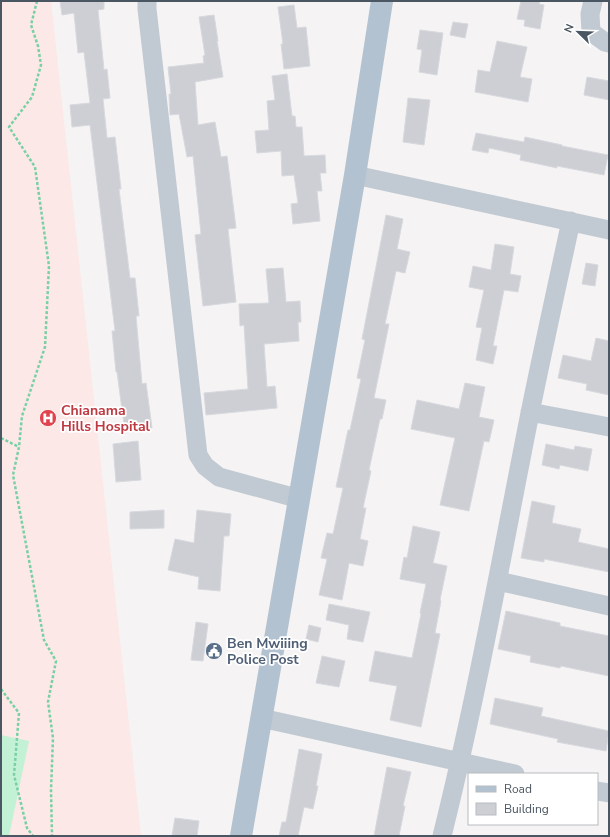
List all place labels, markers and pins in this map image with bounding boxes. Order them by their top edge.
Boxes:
place label: Chianama Hills Hospital [61,401,151,436]
hospital icon: Chianama Hills Hospital [38,408,58,428]
place label: Ben Mwiiing Police Post [227,634,308,669]
public building icon: Ben Mwiiing Police Post [204,641,224,661]

